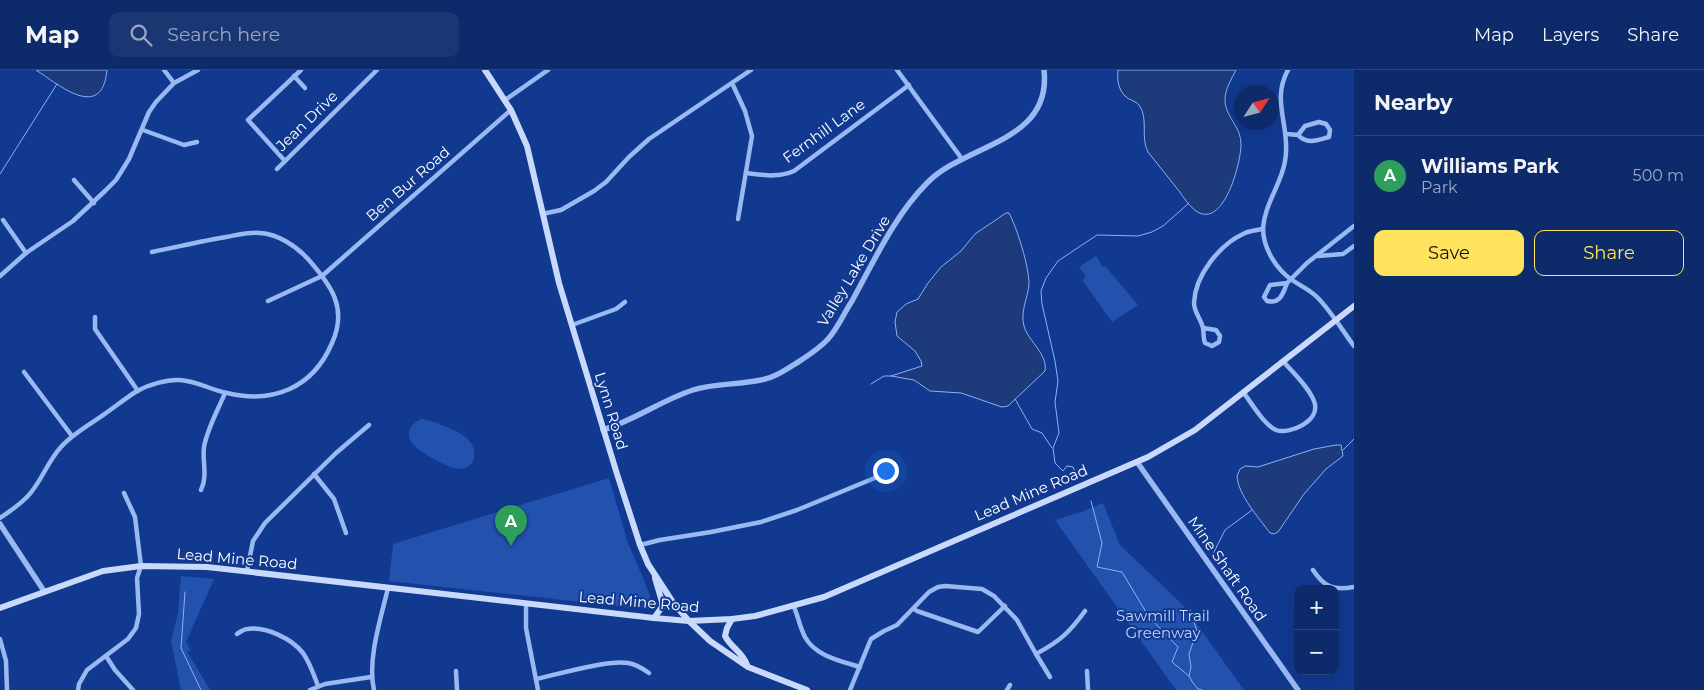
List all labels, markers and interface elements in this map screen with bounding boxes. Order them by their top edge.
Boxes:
search box [109,12,459,57]
text: Map [25,20,79,49]
icon: search [127,21,155,49]
text: Search here [167,23,280,46]
text: Map [1474,24,1514,46]
text: Layers [1542,24,1599,46]
text: Share [1627,24,1679,46]
north arrow [1234,85,1279,130]
street label: Jean Drive [271,87,342,155]
text: Nearby [1374,90,1453,115]
street label: Fernhill Lane [779,94,869,167]
street label: Ben Bur Road [362,142,454,225]
text: Williams Park [1421,155,1559,178]
text: A [1384,166,1396,185]
text: 500 m [1633,166,1684,185]
text: Park [1421,178,1458,197]
street label: Valley Lake Drive [813,212,894,330]
button: Save [1374,230,1524,276]
button: Share [1534,230,1684,276]
street label: Lynn Road [591,370,632,452]
your location [873,458,899,484]
street label: Lead Mine Road [971,460,1090,525]
pin: A [495,505,527,546]
street label: Mine Shaft Road [1184,512,1271,625]
street label: Lead Mine Road [176,544,298,573]
map controls [1294,585,1339,675]
button: + [1294,585,1339,630]
street label: Lead Mine Road [578,587,700,616]
park label: Sawmill Trail Greenway [1116,606,1210,642]
button: − [1294,630,1339,675]

